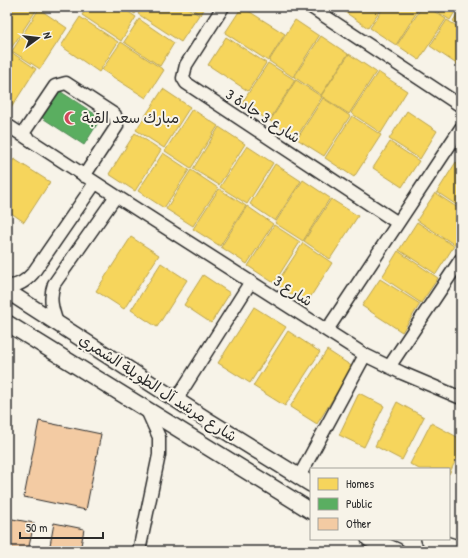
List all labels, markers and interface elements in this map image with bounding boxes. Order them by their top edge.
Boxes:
north arrow [18,18,58,58]
text: N [40,31,55,40]
street label: شارع 3 جادة 3 [222,83,305,148]
place label: مبارك سعد القبة [82,107,179,128]
mosque icon: مبارك سعد القبة [63,110,79,126]
street label: شارع 3 [270,270,317,311]
street label: شارع مرشد آل الطويلة الشمري [75,329,241,447]
legend [310,468,450,540]
text: Homes [346,475,374,492]
text: Public [346,495,372,512]
scale bar [20,514,103,540]
text: Other [346,515,372,532]
text: 50 m [26,519,47,536]

